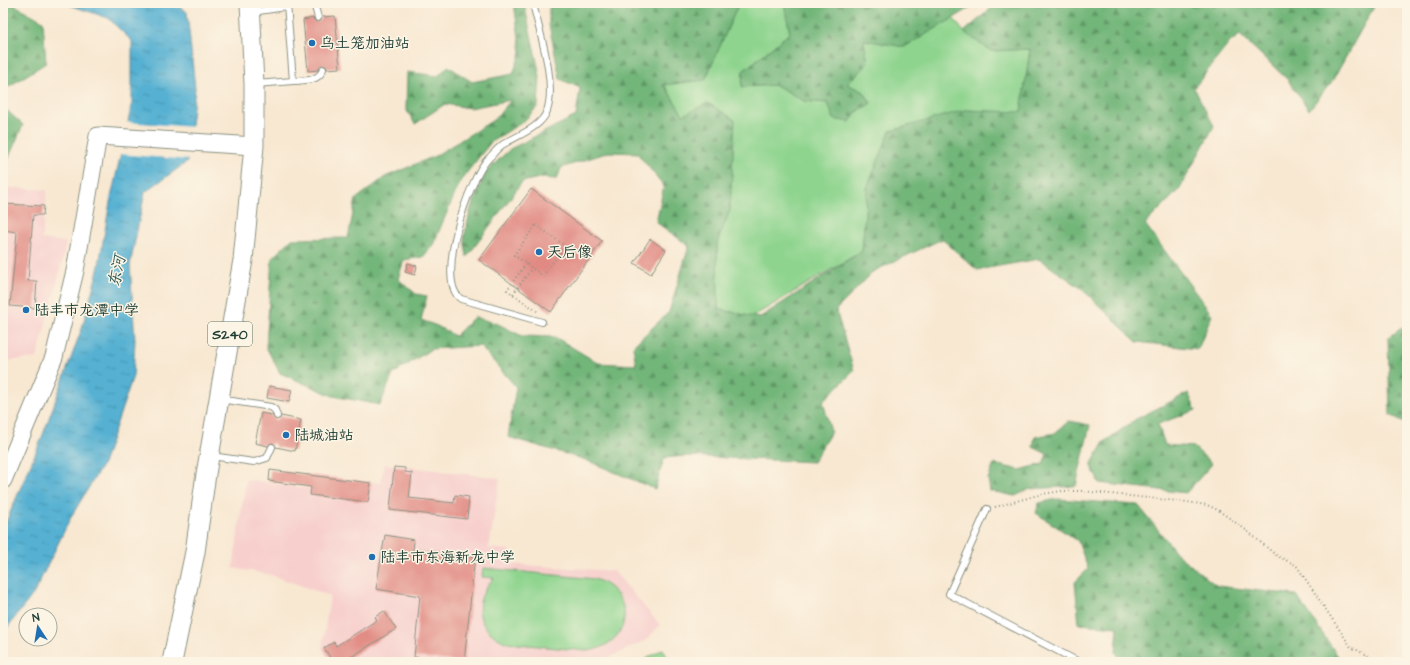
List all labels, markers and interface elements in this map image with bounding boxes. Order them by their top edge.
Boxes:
place label: 乌土笼加油站 [320,33,410,54]
marker: 乌土笼加油站 [307,38,317,48]
place label: 天后像 [547,242,592,263]
marker: 天后像 [534,247,544,257]
water label: 东河 [103,250,132,289]
place label: 陆丰市龙潭中学 [34,300,139,321]
marker: 陆丰市龙潭中学 [21,305,31,315]
road number: S240 [208,322,252,346]
place label: 陆城油站 [294,425,354,446]
marker: 陆城油站 [281,430,291,440]
place label: 陆丰市东海新龙中学 [380,547,515,568]
marker: 陆丰市东海新龙中学 [367,552,377,562]
north arrow [18,607,58,647]
text: N [31,610,41,626]

